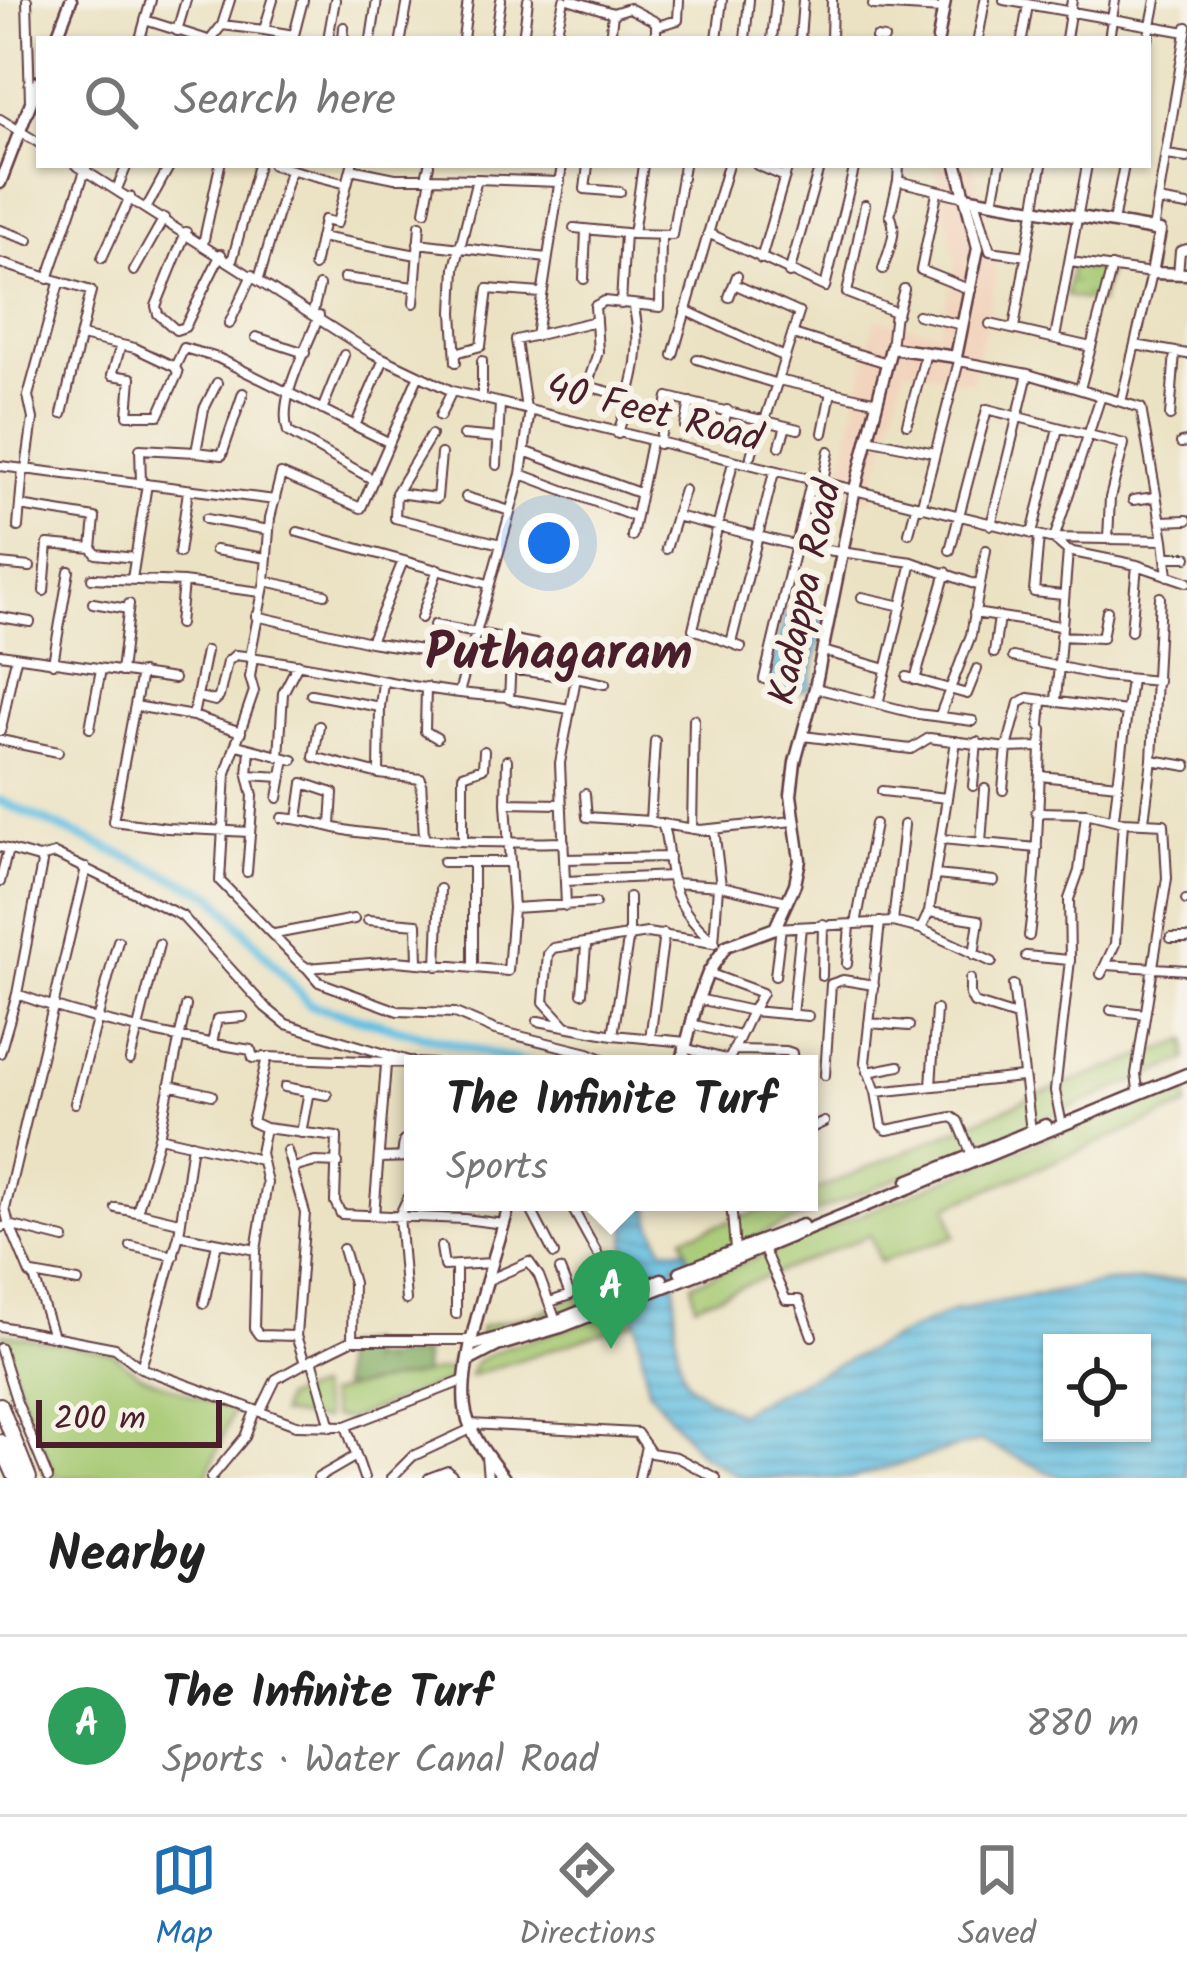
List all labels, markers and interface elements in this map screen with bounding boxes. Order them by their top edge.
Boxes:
search box [36,36,1151,168]
text: Search here [174,66,396,138]
icon: search [78,69,144,135]
street label: 40 Feet Road [539,358,770,472]
street label: Kadappa Road [753,473,861,711]
your location [519,513,579,573]
district label: Puthagaram [425,615,693,696]
popup [404,1055,818,1211]
text: The Infinite Turf [446,1066,776,1138]
text: Sports [446,1138,548,1200]
pin: A [572,1250,650,1349]
map controls [1043,1334,1151,1442]
button: locate [1043,1334,1151,1442]
scale bar [36,1394,222,1447]
text: 200 m [54,1394,146,1447]
text: Nearby [48,1516,205,1597]
text: The Infinite Turf [162,1659,492,1731]
text: A [75,1695,99,1757]
text: 880 m [1026,1695,1139,1757]
text: Sports · Water Canal Road [162,1731,598,1793]
tab: Map [151,1837,217,1962]
tab: Directions [519,1837,656,1962]
tab: Saved [958,1837,1036,1962]

